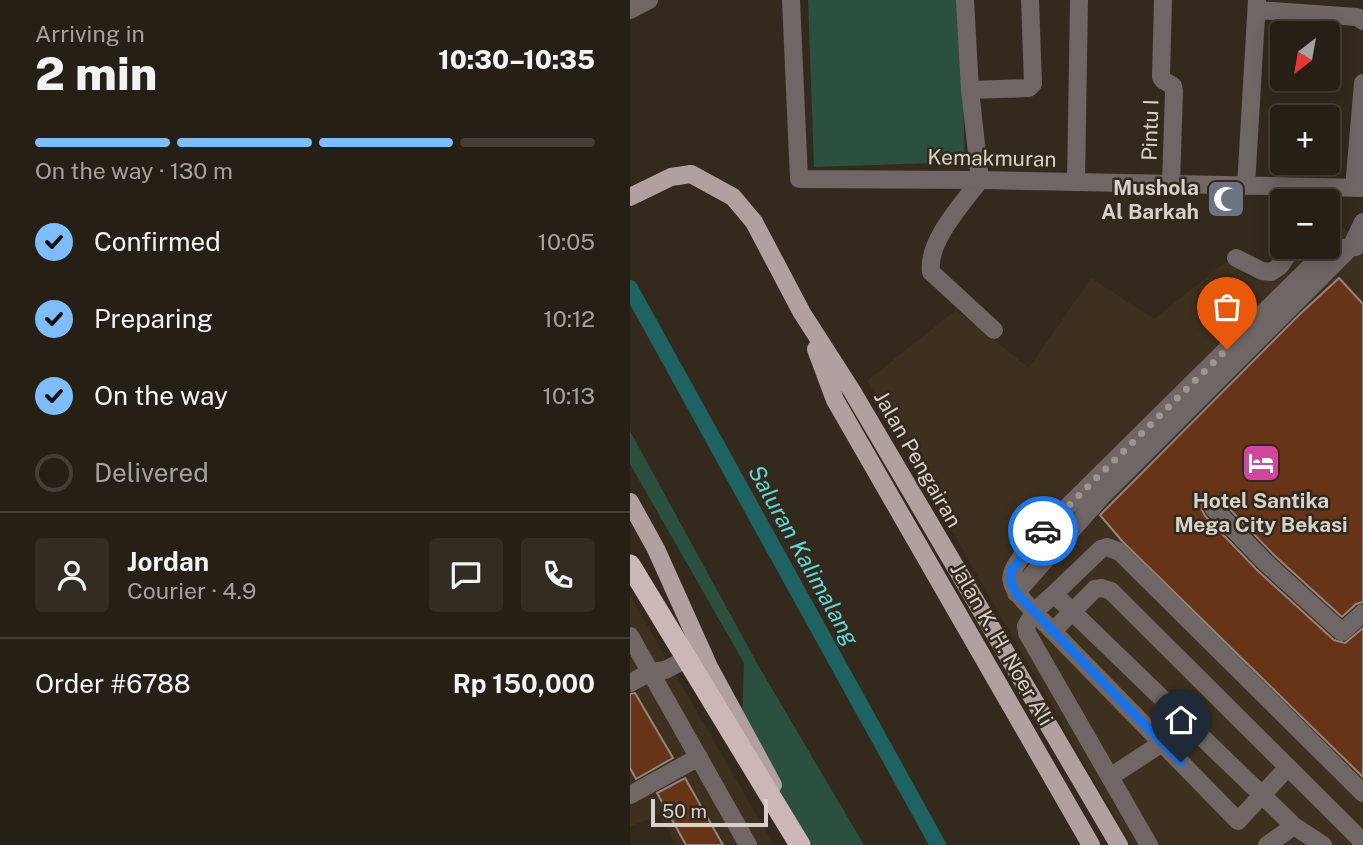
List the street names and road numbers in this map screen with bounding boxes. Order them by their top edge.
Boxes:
street label: Pintu I [1136,99,1164,161]
street label: Kemakmuran [927,144,1057,172]
street label: Jalan Pengairan [869,386,967,532]
street label: Jalan K. H. Noer Ali [945,558,1059,730]

